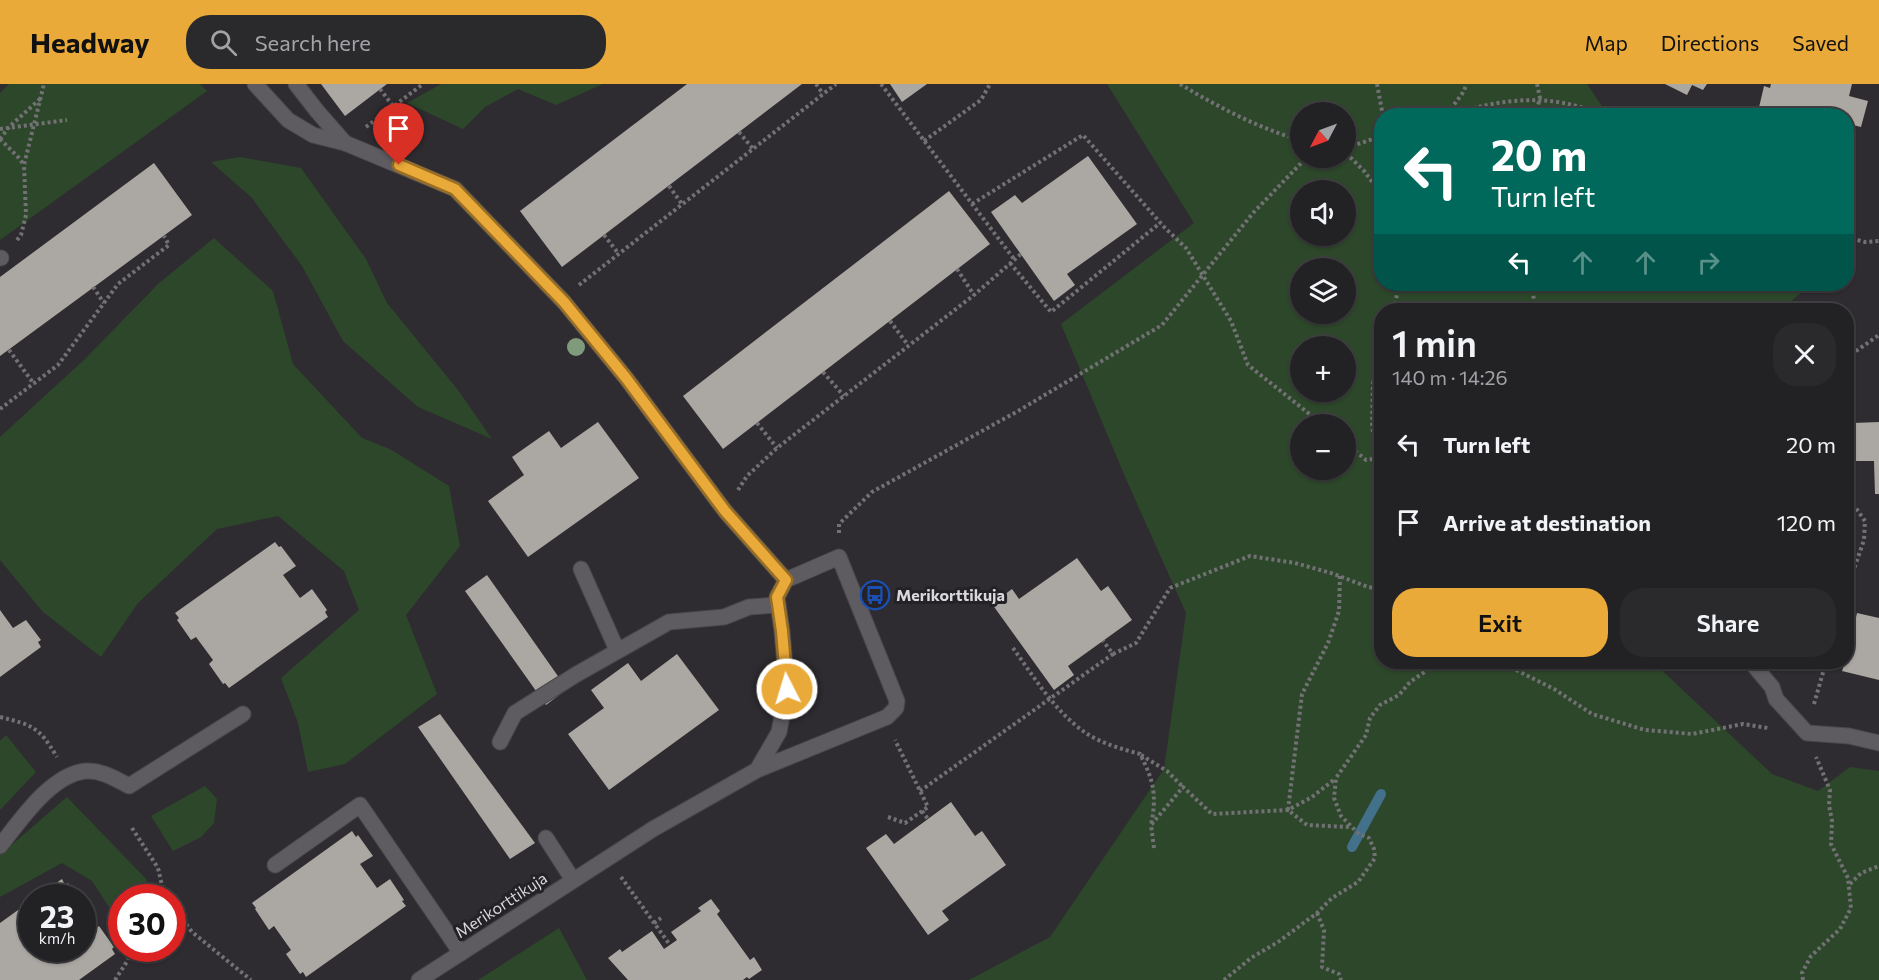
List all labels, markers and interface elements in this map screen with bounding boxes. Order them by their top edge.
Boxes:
search box [186,15,606,69]
text: Headway [30,25,150,59]
icon: search [207,26,240,59]
text: Search here [255,29,371,56]
text: Map [1585,30,1628,55]
text: Directions [1661,30,1759,55]
text: Saved [1792,30,1849,55]
north arrow [1290,102,1356,168]
map controls [1290,102,1356,480]
pin [373,103,424,165]
icon: arrive [382,112,415,145]
text: 20 m [1491,128,1587,180]
icon: left [1392,132,1470,210]
button: sound [1290,180,1356,246]
text: Turn left [1491,180,1595,213]
icon: left [1503,246,1536,279]
icon: ahead [1566,246,1599,279]
icon: ahead [1629,246,1662,279]
icon: right [1692,246,1725,279]
button: layers [1290,258,1356,324]
text: 1 min [1392,320,1477,364]
button: close [1773,323,1836,386]
button: + [1290,336,1356,402]
text: 140 m · 14:26 [1392,365,1508,389]
button: − [1290,414,1356,480]
icon: left [1392,428,1425,461]
text: Turn left [1443,431,1530,458]
text: 20 m [1786,431,1836,458]
icon: arrive [1392,506,1425,539]
text: Arrive at destination [1443,509,1651,536]
text: 120 m [1777,509,1836,536]
bus stop icon: Merikorttikuja [859,579,891,611]
place label: Merikorttikuja [896,585,1005,604]
button: Exit [1392,588,1608,657]
button: Share [1620,588,1836,657]
position arrow [755,657,819,721]
street label: Merikorttikuja [451,868,550,941]
speed limit sign: 30 [108,884,186,962]
text: 23 [40,897,74,934]
text: km/h [39,929,75,947]

